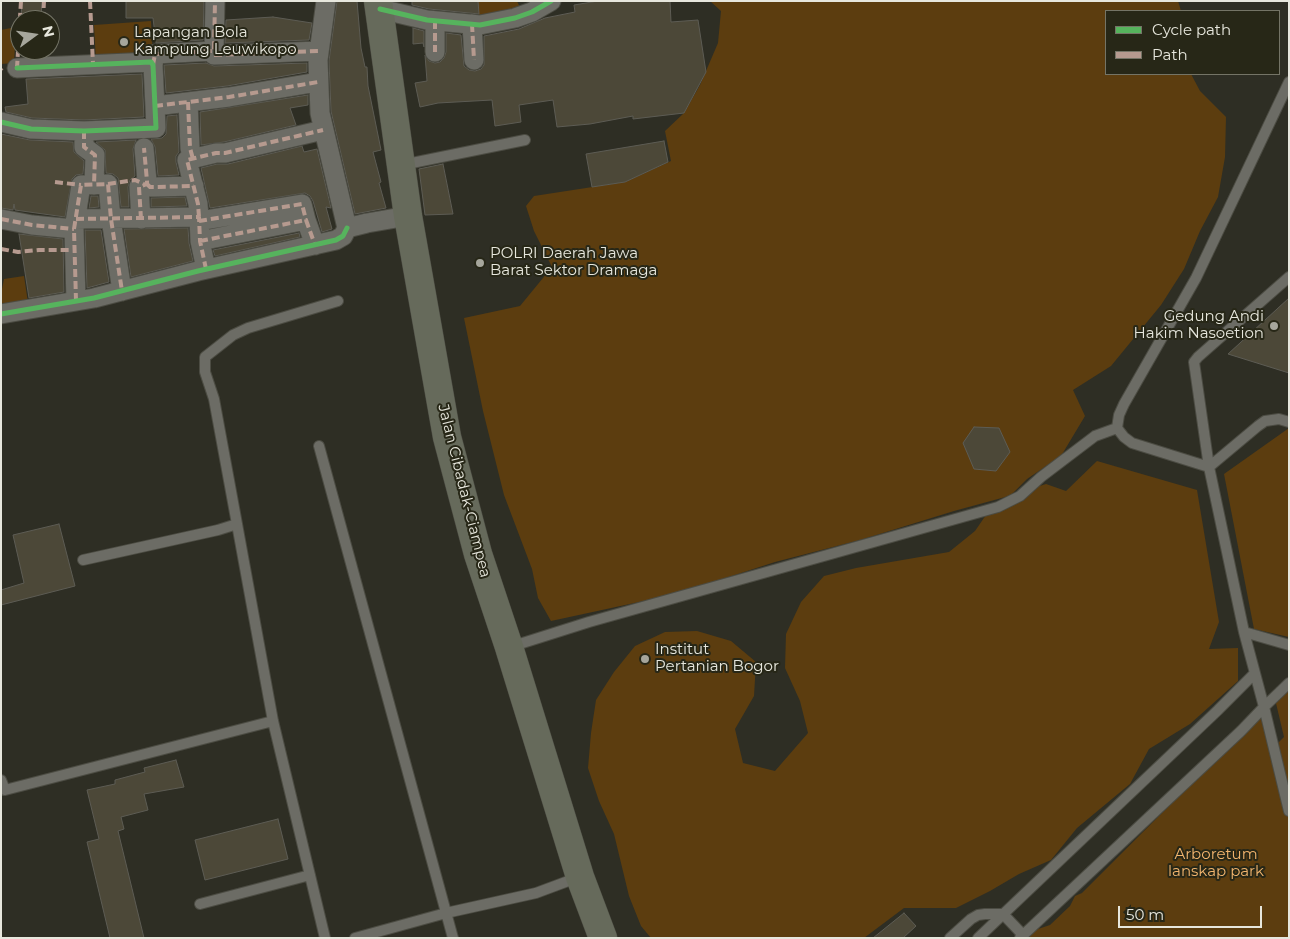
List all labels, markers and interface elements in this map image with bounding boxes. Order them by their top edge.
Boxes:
north arrow [10,10,60,60]
legend [1105,10,1280,75]
text: Cycle path [1152,20,1231,39]
text: N [38,24,59,39]
place label: Lapangan Bola Kampung Leuwikopo [134,24,297,59]
marker: Lapangan Bola Kampung Leuwikopo [118,36,130,48]
text: Path [1152,45,1188,64]
place label: POLRI Daerah Jawa Barat Sektor Dramaga [490,245,657,280]
marker: POLRI Daerah Jawa Barat Sektor Dramaga [474,257,486,269]
place label: Gedung Andi Hakim Nasoetion [1134,308,1264,343]
marker: Gedung Andi Hakim Nasoetion [1268,320,1280,332]
street label: Jalan Cibadak-Ciampea [434,403,494,579]
place label: Institut Pertanian Bogor [655,641,779,676]
marker: Institut Pertanian Bogor [639,653,651,665]
park label: Arboretum lanskap park [1168,846,1264,881]
scale bar [1120,896,1264,928]
text: 50 m [1126,905,1164,924]

